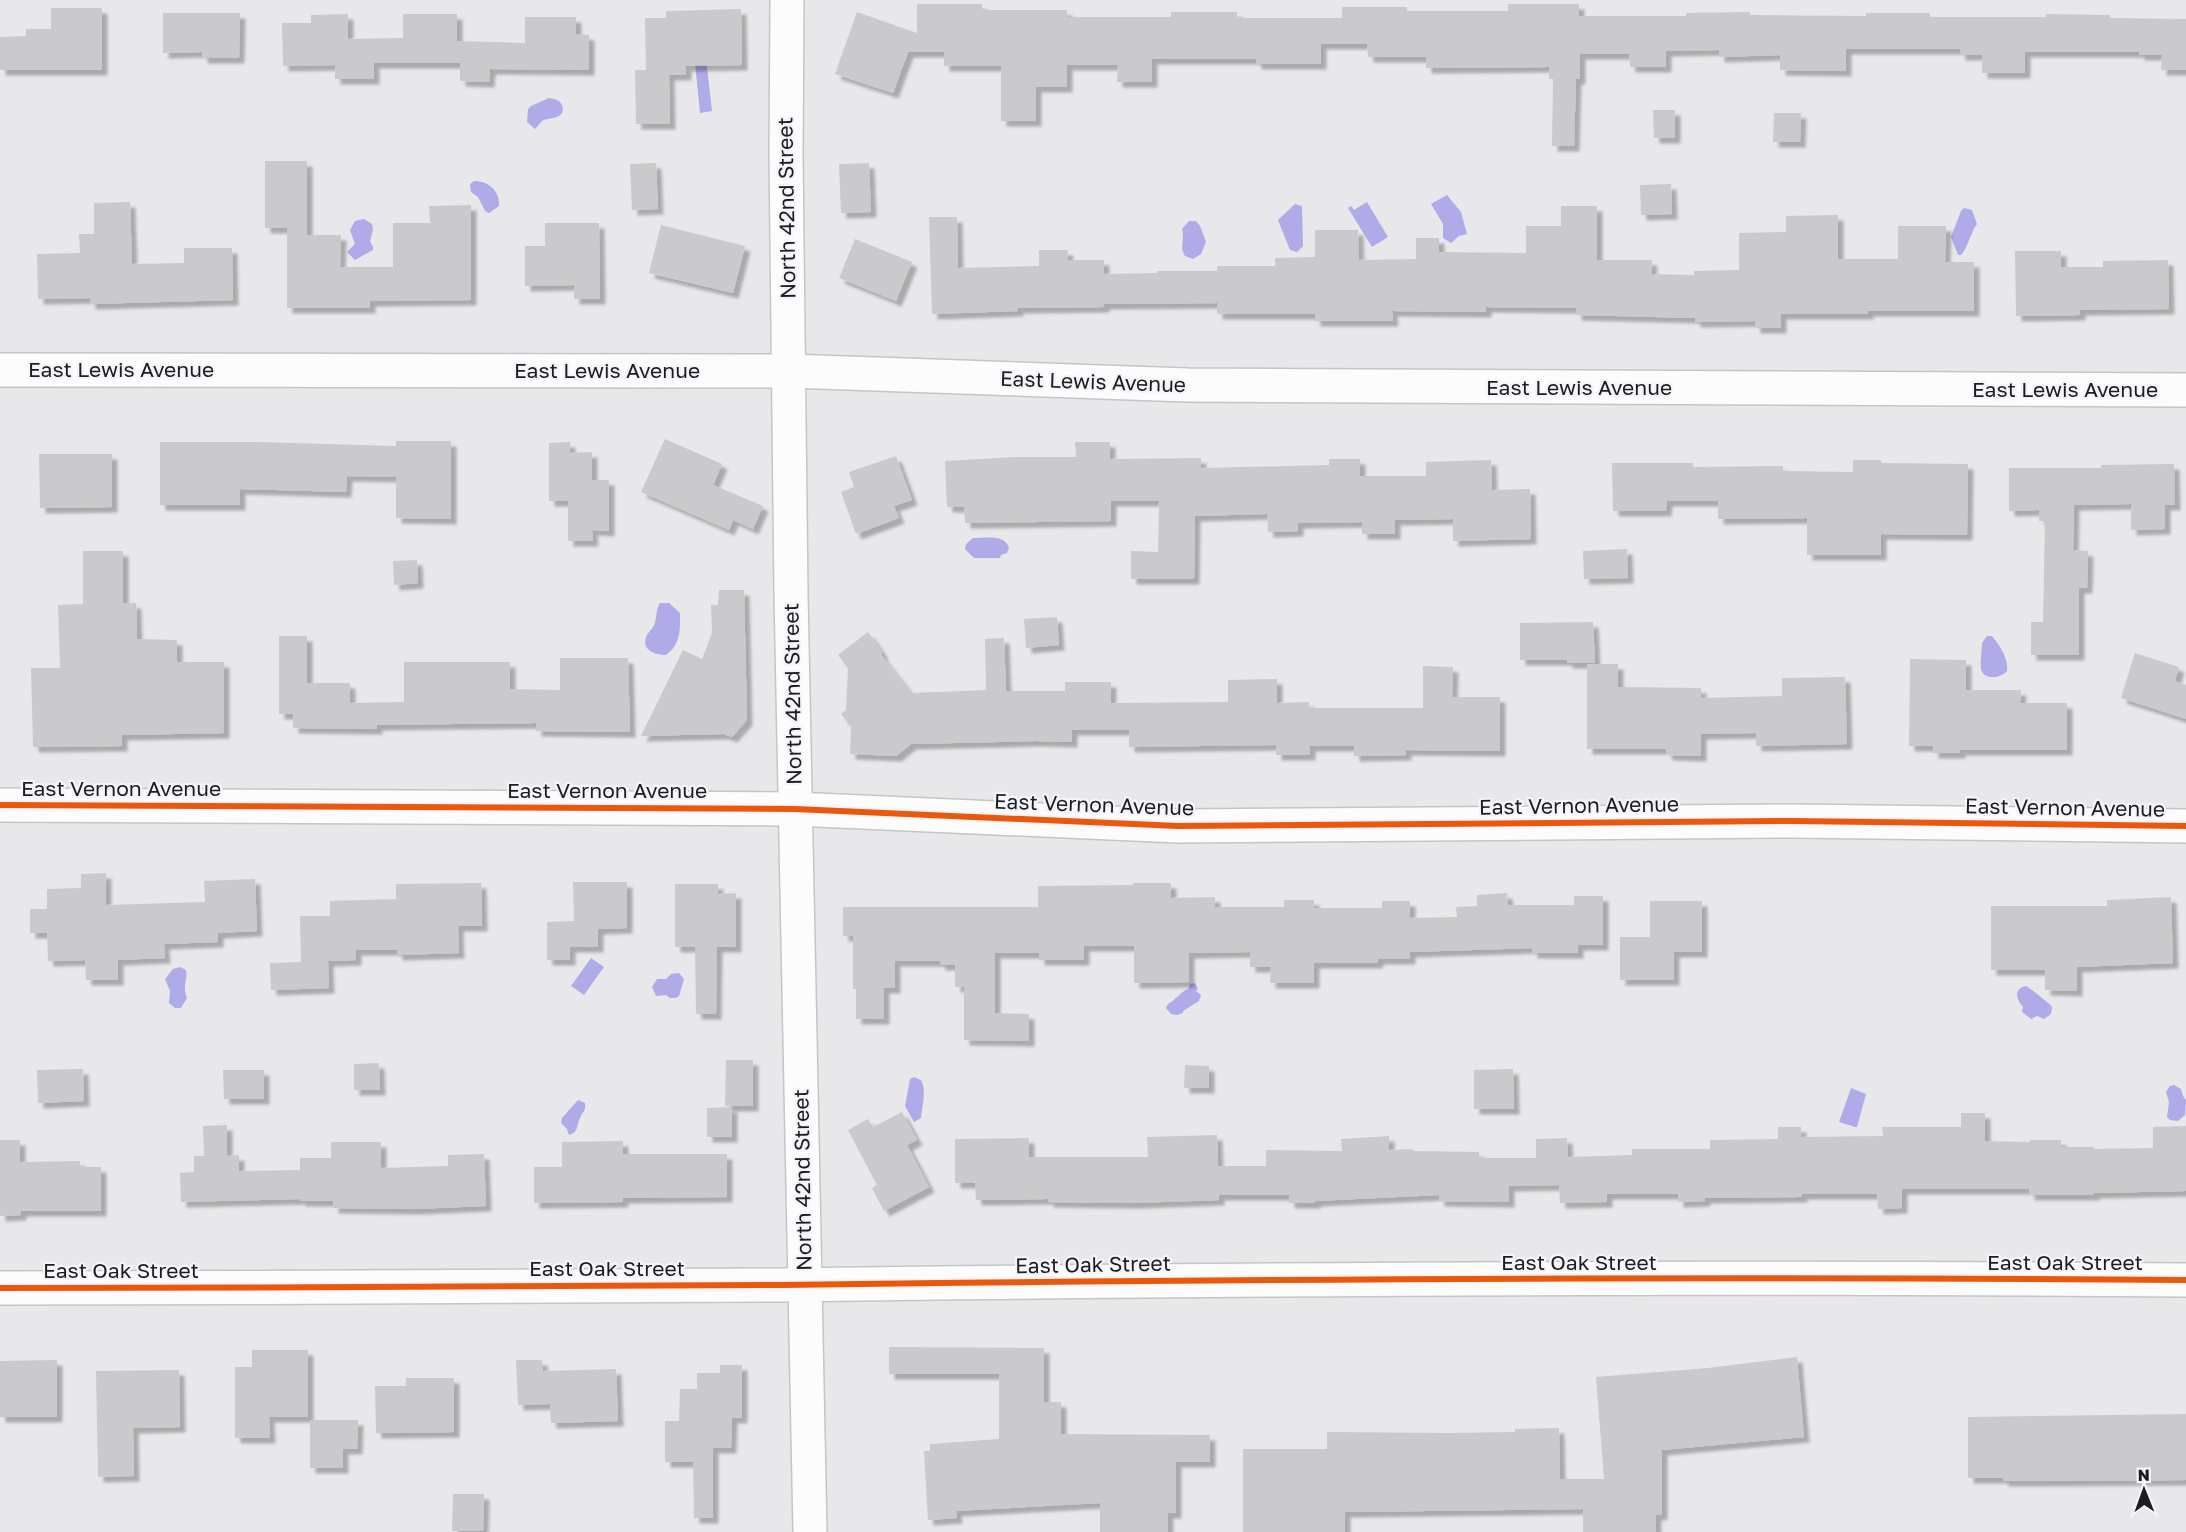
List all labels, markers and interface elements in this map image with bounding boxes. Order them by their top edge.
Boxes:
street label: North 42nd Street [771,117,801,299]
street label: East Lewis Avenue [28,356,214,382]
street label: East Lewis Avenue [514,357,700,383]
street label: East Lewis Avenue [1000,365,1186,397]
street label: East Lewis Avenue [1486,374,1672,400]
street label: East Lewis Avenue [1972,376,2158,402]
street label: North 42nd Street [777,603,807,785]
street label: East Vernon Avenue [21,775,221,801]
street label: East Vernon Avenue [507,777,707,803]
street label: East Vernon Avenue [994,788,1195,820]
street label: East Vernon Avenue [1479,790,1679,820]
street label: East Vernon Avenue [1965,792,2165,822]
street label: North 42nd Street [787,1089,817,1271]
street label: East Oak Street [1501,1249,1657,1275]
street label: East Oak Street [1987,1249,2143,1275]
street label: East Oak Street [1015,1250,1171,1278]
street label: East Oak Street [529,1255,685,1281]
street label: East Oak Street [43,1257,199,1283]
north arrow [2114,1460,2174,1520]
text: N [2137,1465,2150,1485]

